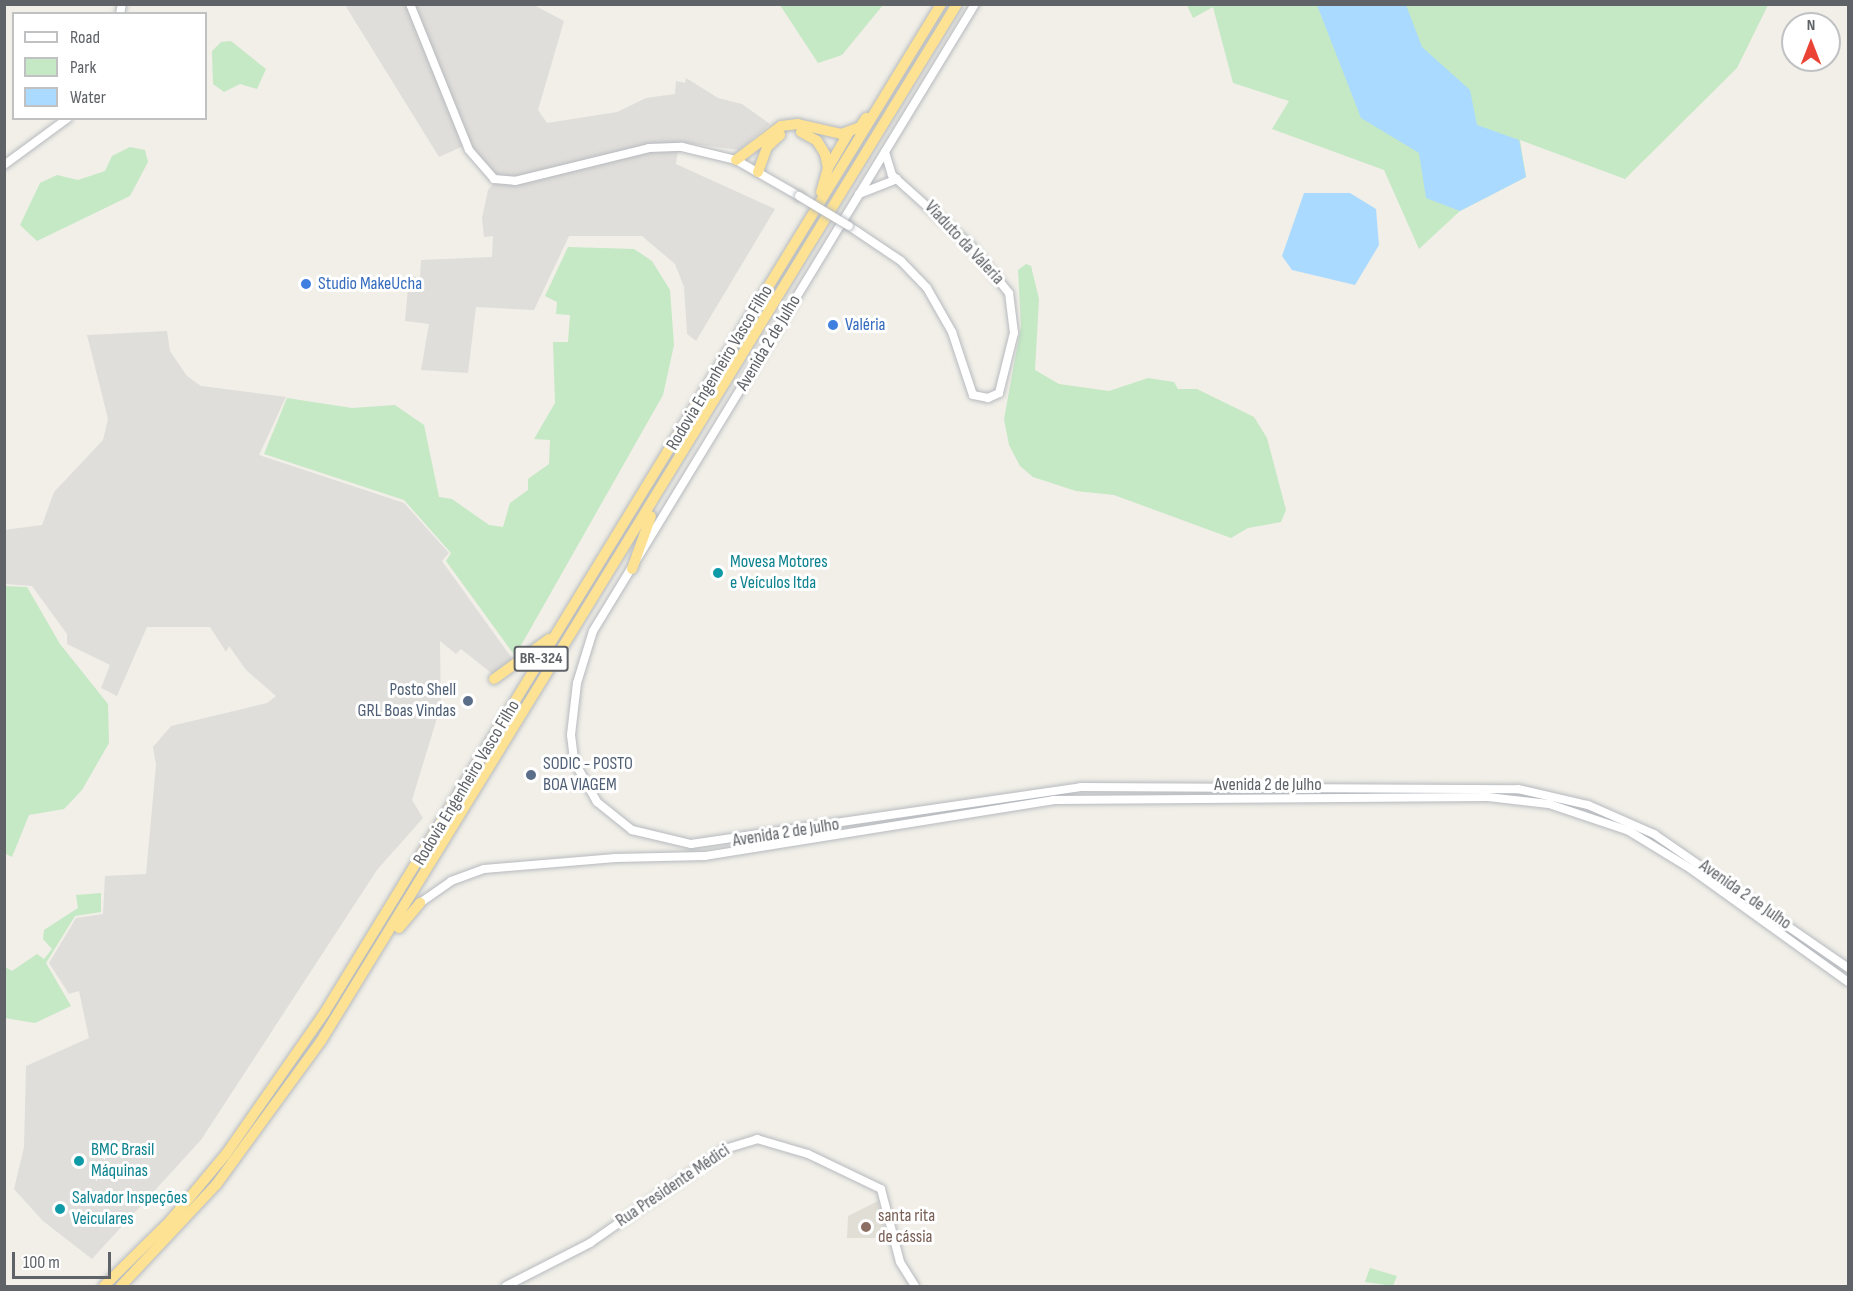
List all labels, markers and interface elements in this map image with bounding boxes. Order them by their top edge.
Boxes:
legend [12,12,207,120]
north arrow [1781,12,1841,72]
text: N [1807,16,1815,35]
text: Road [70,27,100,48]
text: Park [70,57,96,78]
text: Water [70,87,106,108]
street label: Viaduto da Valeria [920,197,1008,289]
place label: Studio MakeUcha [318,273,422,295]
marker: Studio MakeUcha [299,277,313,291]
street label: Rodovia Engenheiro Vasco Filho [662,282,778,454]
street label: Avenida 2 de Julho [732,291,806,395]
place label: Valéria [845,314,885,336]
marker: Valéria [826,318,840,332]
place label: Movesa Motores e Veículos ltda [730,552,828,594]
marker: Movesa Motores e Veículos ltda [711,566,725,580]
road number: BR-324 [512,646,570,672]
place label: Posto Shell GRL Boas Vindas [357,680,456,722]
marker: Posto Shell GRL Boas Vindas [461,694,475,708]
street label: Rodovia Engenheiro Vasco Filho [409,697,525,869]
place label: SODIC - POSTO BOA VIAGEM [543,754,633,796]
marker: SODIC - POSTO BOA VIAGEM [524,768,538,782]
street label: Avenida 2 de Julho [1214,774,1322,796]
street label: Avenida 2 de Julho [731,814,841,852]
street label: Avenida 2 de Julho [1695,855,1795,935]
place label: BMC Brasil Máquinas [91,1140,154,1182]
street label: Rua Presidente Médici [612,1140,734,1232]
marker: BMC Brasil Máquinas [72,1154,86,1168]
place label: Salvador Inspeções Veiculares [72,1188,187,1230]
marker: Salvador Inspeções Veiculares [53,1202,67,1216]
place label: santa rita de cássia [878,1206,935,1248]
marker: santa rita de cássia [859,1220,873,1234]
scale bar [15,1240,114,1278]
text: 100 m [23,1252,60,1273]

